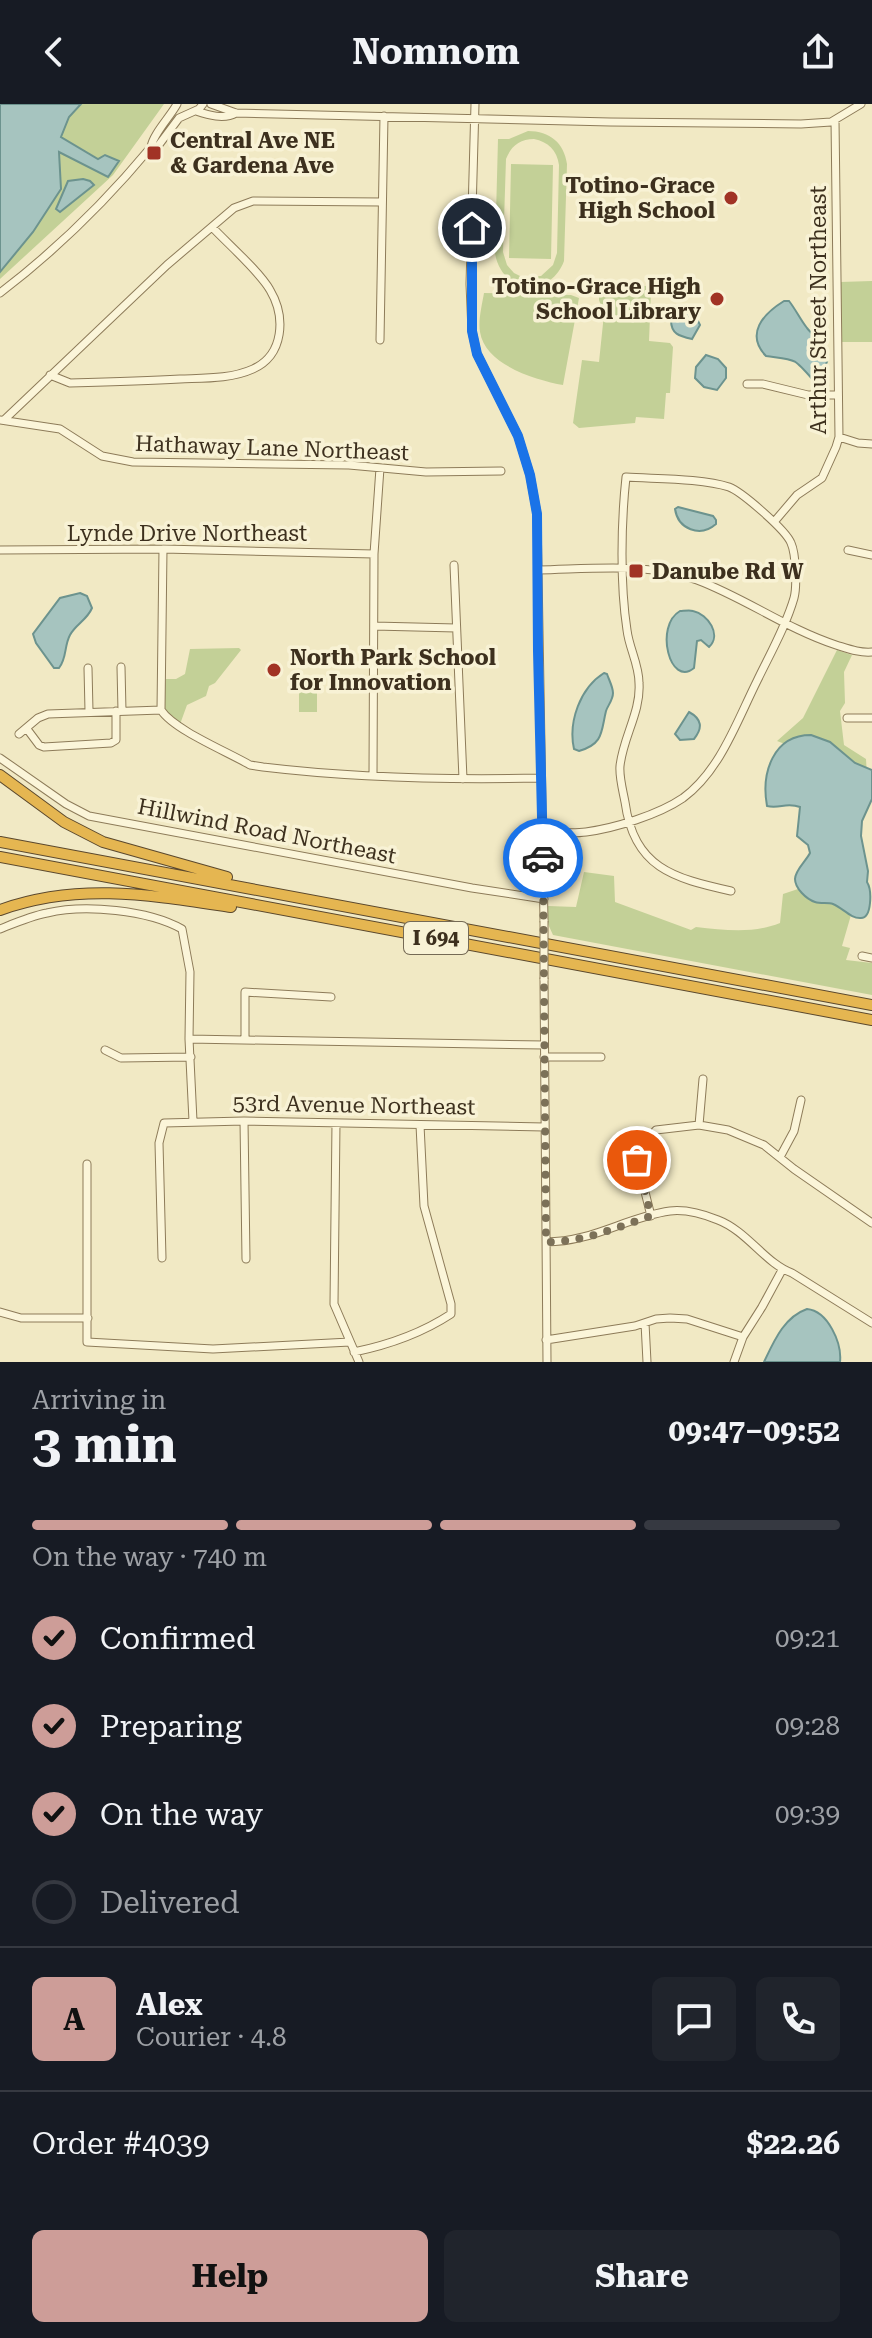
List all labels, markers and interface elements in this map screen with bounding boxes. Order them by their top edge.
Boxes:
icon: back [32,30,76,74]
icon: share [796,30,840,74]
text: Nomnom [352,31,520,73]
place label: Central Ave NE & Gardena Ave [170,128,335,178]
marker: Central Ave NE & Gardena Ave [145,144,163,162]
place label: Totino-Grace High School [565,173,715,223]
street label: Arthur Street Northeast [806,185,831,435]
marker: Totino-Grace High School [722,189,740,207]
pin [438,194,506,262]
icon: home [450,206,494,250]
place label: Totino-Grace High School Library [492,274,702,324]
marker: Totino-Grace High School Library [708,290,726,308]
street label: Hathaway Lane Northeast [134,431,410,465]
street label: Lynde Drive Northeast [67,521,307,546]
place label: Danube Rd W [652,559,804,584]
marker: Danube Rd W [627,562,645,580]
place label: North Park School for Innovation [290,645,496,695]
marker: North Park School for Innovation [265,661,283,679]
street label: Hillwind Road Northeast [136,794,398,868]
courier [503,818,583,898]
icon: car [521,836,565,880]
road number: I 694 [404,922,468,954]
street label: 53rd Avenue Northeast [232,1090,476,1120]
pin [603,1126,671,1194]
icon: bag [615,1138,659,1182]
text: Arriving in [32,1385,166,1415]
text: 09:47–09:52 [668,1413,840,1448]
text: 3 min [32,1414,177,1475]
text: On the way · 740 m [32,1542,267,1572]
icon: check [32,1616,76,1660]
text: Confirmed [100,1621,255,1656]
text: 09:21 [775,1623,840,1653]
icon: check [32,1704,76,1748]
text: Preparing [100,1709,242,1744]
text: 09:28 [775,1711,840,1741]
icon: check [32,1792,76,1836]
text: On the way [100,1797,263,1832]
text: 09:39 [775,1799,840,1829]
text: Delivered [100,1885,239,1920]
button: chat [652,1977,736,2061]
button: phone [756,1977,840,2061]
text: Alex [136,1987,203,2022]
text: A [63,2002,85,2037]
text: Courier · 4.8 [136,2022,286,2052]
text: Order #4039 [32,2126,210,2161]
text: $22.26 [747,2126,840,2161]
button: Help [32,2230,428,2322]
button: Share [444,2230,840,2322]

